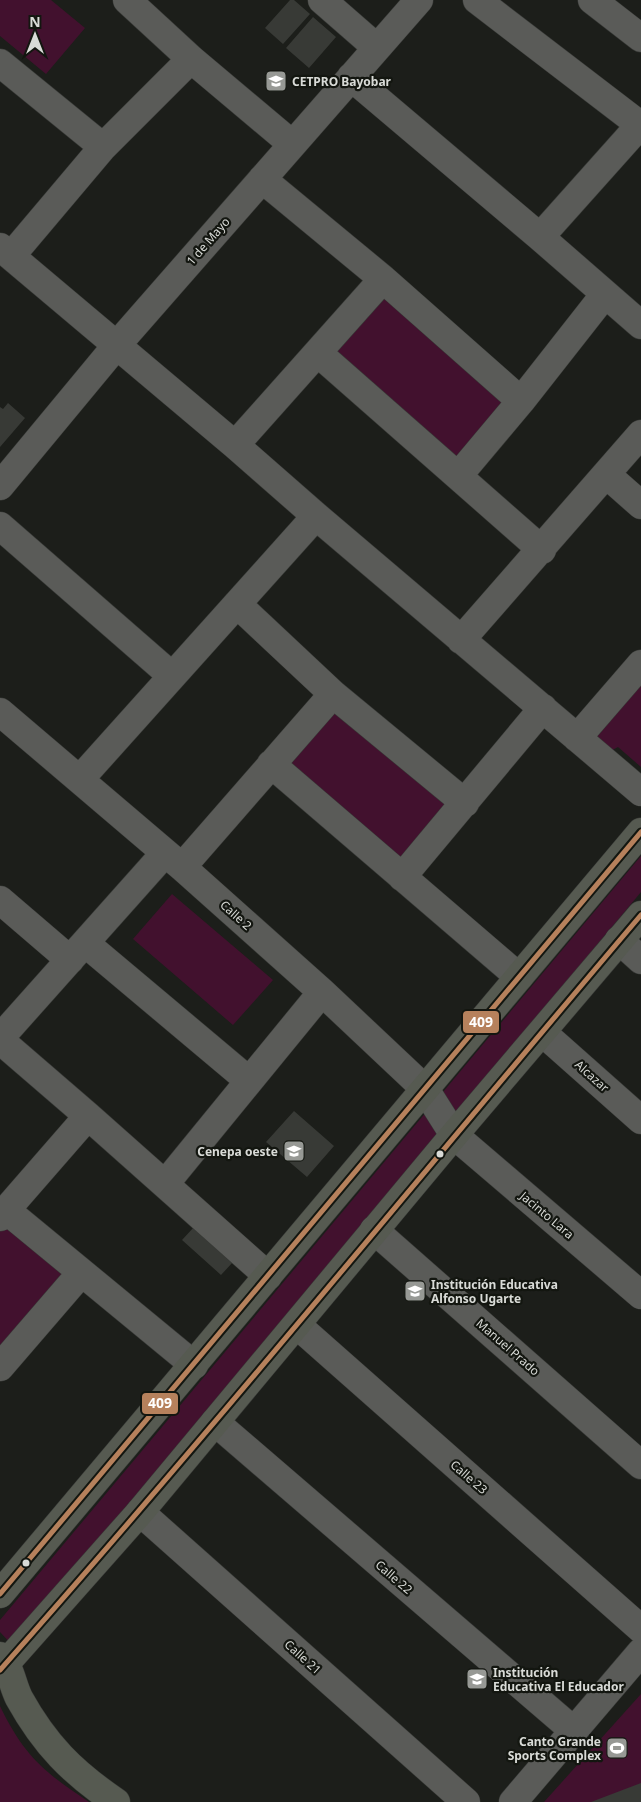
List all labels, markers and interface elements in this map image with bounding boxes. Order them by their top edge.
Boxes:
north arrow [10,10,60,60]
text: N [29,12,41,31]
school or university icon: CETPRO Bayobar [264,69,288,93]
place label: CETPRO Bayobar [292,73,392,90]
street label: 1 de Mayo [182,213,234,269]
street label: Calle 2 [216,896,256,934]
line badge: 409 [462,1010,500,1034]
text: 409 [469,1012,493,1031]
street label: Alcazar [571,1056,613,1096]
school or university icon: Cenepa oeste [282,1139,306,1163]
place label: Cenepa oeste [197,1143,278,1160]
unlabelled marker [435,1149,445,1159]
street label: Jacinto Lara [516,1187,578,1243]
place label: Institución Educativa Alfonso Ugarte [431,1276,558,1307]
school or university icon: Institución Educativa Alfonso Ugarte [403,1279,427,1303]
street label: Manuel Prado [473,1315,543,1379]
line badge: 409 [141,1392,179,1415]
text: 409 [148,1393,172,1412]
street label: Calle 23 [447,1456,491,1498]
street label: Calle 22 [372,1556,416,1598]
unlabelled marker [21,1558,31,1568]
street label: Calle 21 [281,1636,325,1678]
place label: Institución Educativa El Educador [493,1664,624,1695]
school or university icon: Institución Educativa El Educador [465,1667,489,1691]
place label: Canto Grande Sports Complex [508,1733,601,1764]
sports icon: Canto Grande Sports Complex [605,1736,629,1760]

